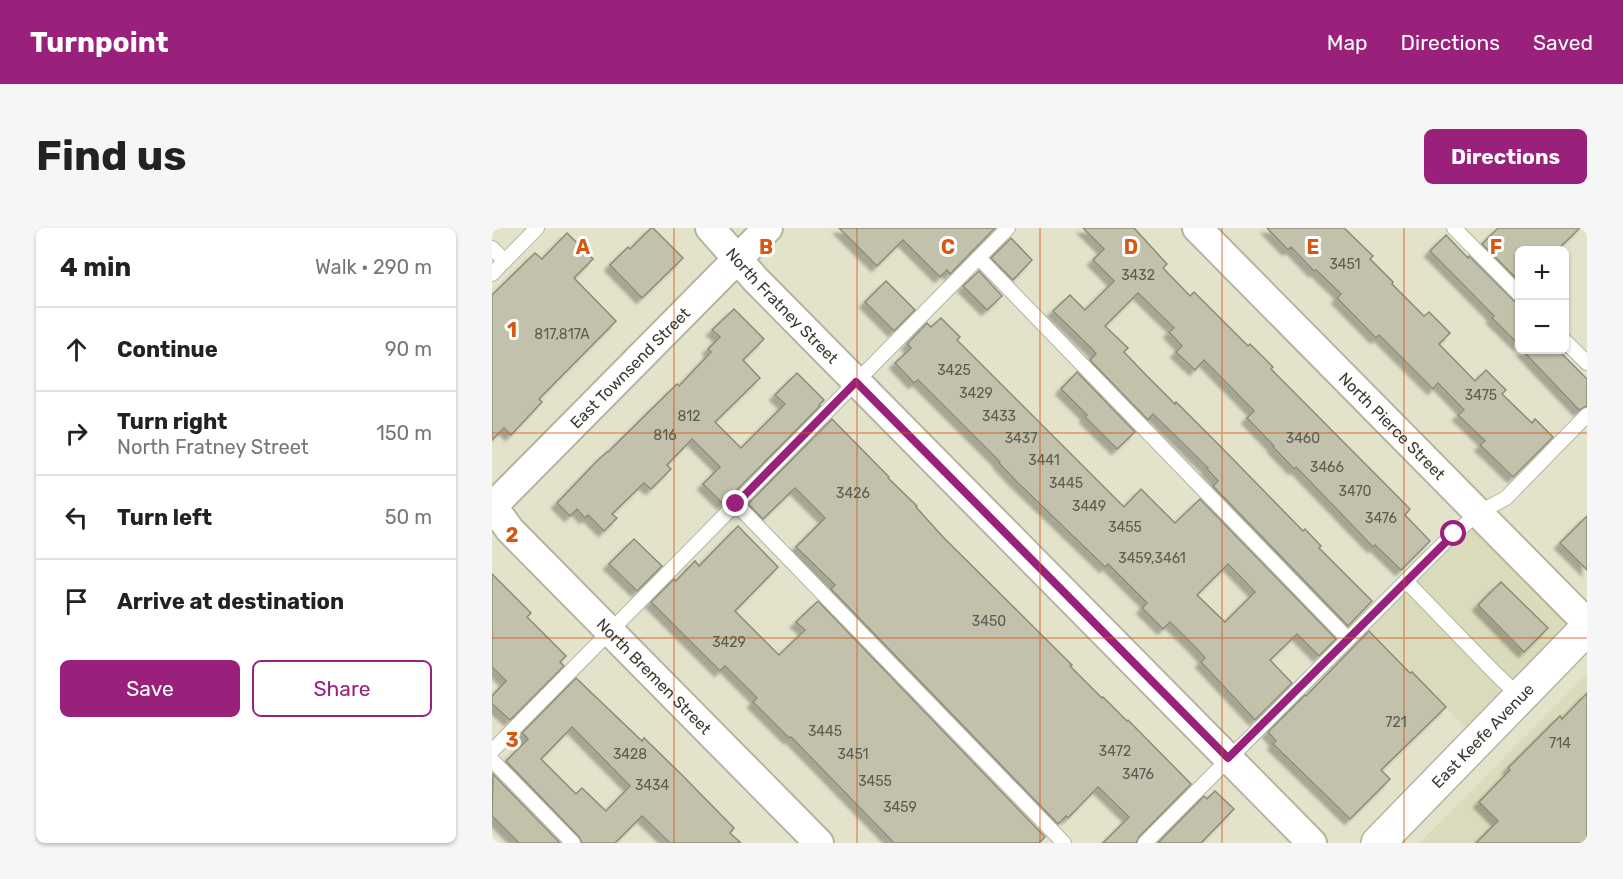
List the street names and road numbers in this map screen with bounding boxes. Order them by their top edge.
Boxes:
street label: North Fratney Street [722,244,842,368]
street label: East Townsend Street [566,304,694,432]
street label: North Pierce Street [1335,368,1449,484]
street label: North Bremen Street [593,615,715,738]
street label: East Keefe Avenue [1428,679,1538,792]

